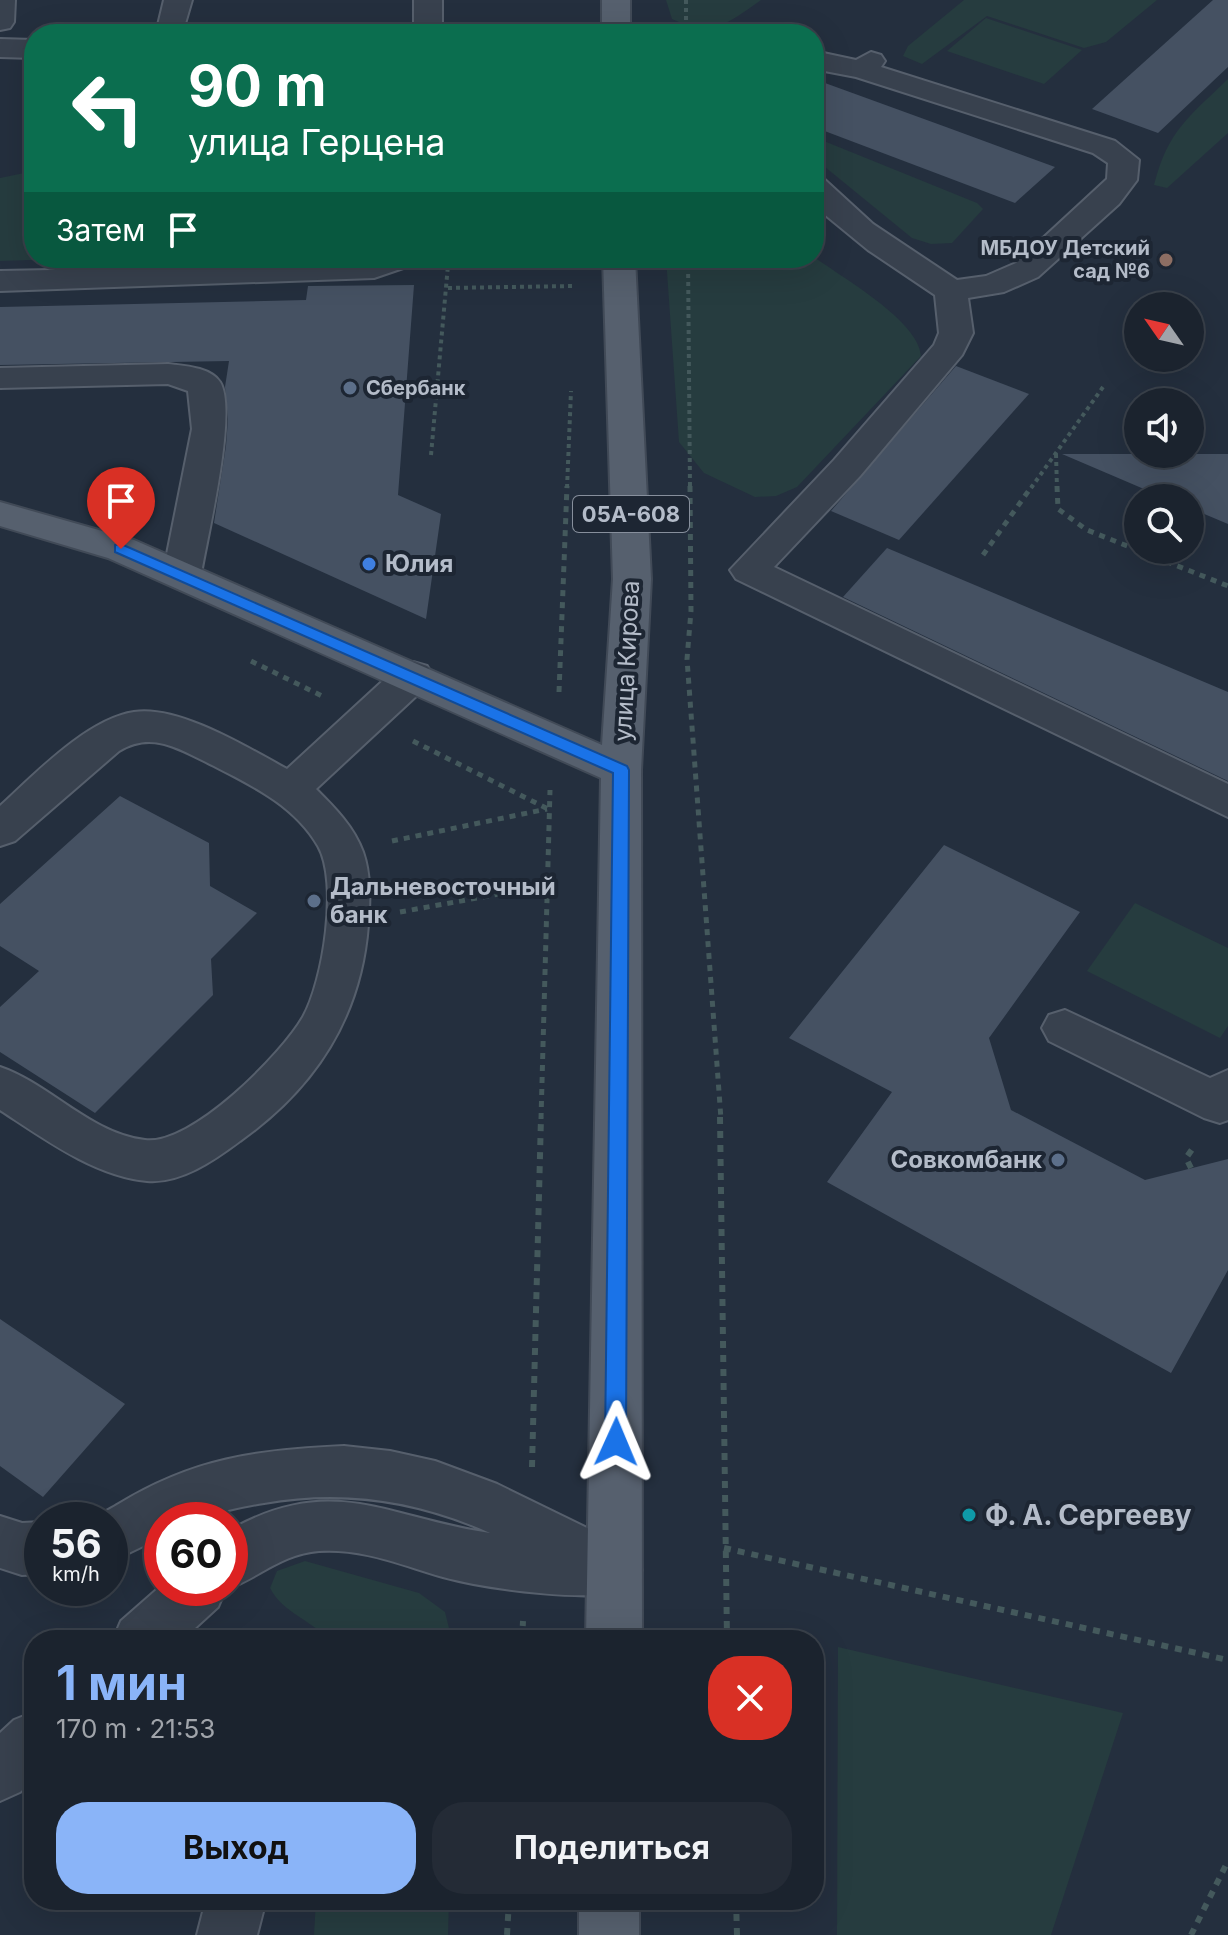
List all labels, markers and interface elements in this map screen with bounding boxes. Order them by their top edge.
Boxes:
text: 90 m [188,52,327,120]
icon: left [56,56,160,160]
text: улица Герцена [188,120,445,164]
icon: arrive [161,208,205,252]
text: Затем [56,212,145,248]
place label: МБДОУ Детский сад №6 [981,236,1150,283]
marker: МБДОУ Детский сад №6 [1157,251,1175,269]
north arrow [1124,292,1204,372]
map controls [1124,292,1204,564]
place label: Сбербанк [366,376,466,400]
marker: Сбербанк [341,379,359,397]
button: sound [1124,388,1204,468]
pin [87,467,155,549]
icon: arrive [99,479,143,523]
button: search [1124,484,1204,564]
road number: 05А-608 [573,496,689,532]
place label: Юлия [385,549,453,578]
marker: Юлия [360,555,378,573]
street label: улица Кирова [608,580,645,742]
place label: Дальневосточный банк [330,872,556,929]
marker: Дальневосточный банк [305,892,323,910]
place label: Совкомбанк [891,1145,1042,1174]
marker: Совкомбанк [1049,1151,1067,1169]
position arrow [574,1400,658,1484]
place label: Ф. А. Сергееву [985,1498,1192,1532]
speed limit sign: 60 [144,1502,248,1606]
marker: Ф. А. Сергееву [960,1506,978,1524]
text: 56 [50,1519,102,1568]
text: km/h [52,1562,100,1586]
text: 1 мин [56,1653,187,1712]
button: close [708,1656,792,1740]
text: 170 m · 21:53 [56,1713,215,1744]
button: Выход [56,1802,416,1894]
button: Поделиться [432,1802,792,1894]

